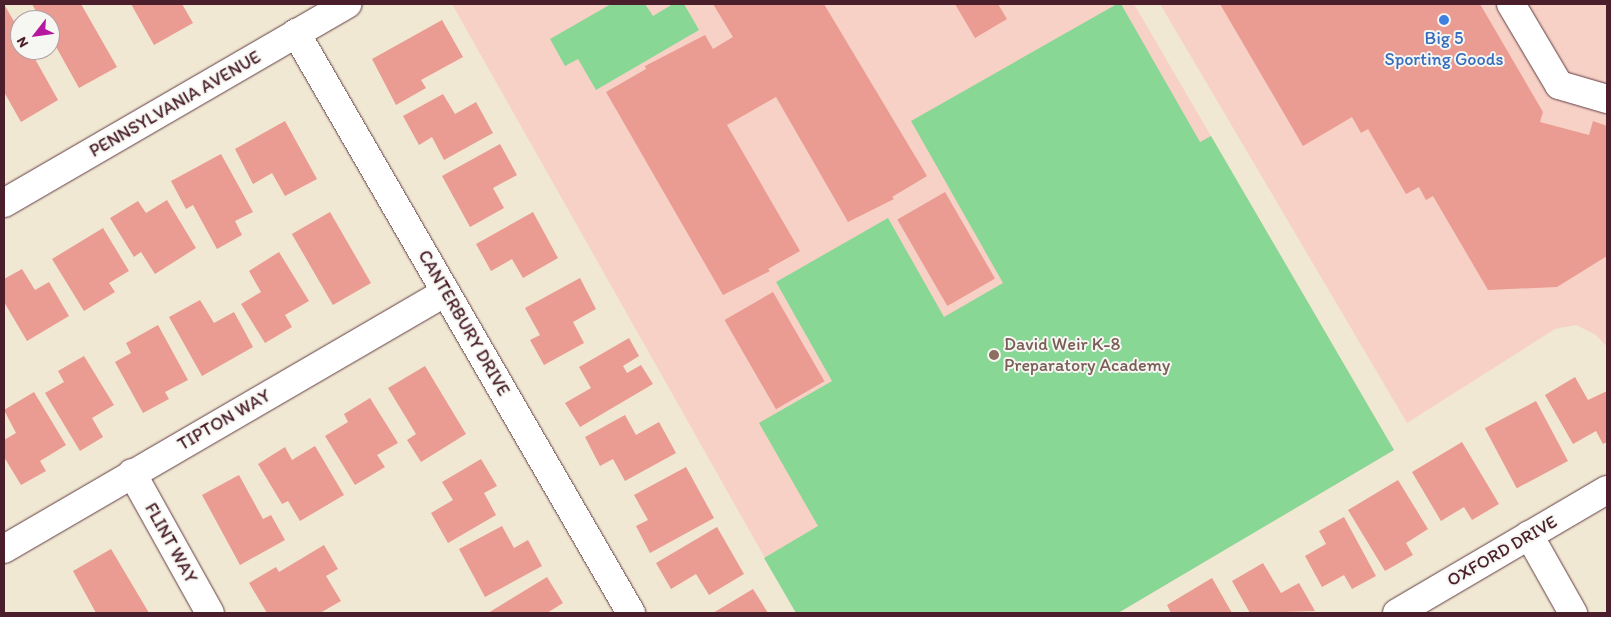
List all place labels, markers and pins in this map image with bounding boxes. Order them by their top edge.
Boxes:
marker: Big 5 Sporting Goods [1438,14,1450,26]
place label: Big 5 Sporting Goods [1384,28,1504,70]
place label: David Weir K-8 Preparatory Academy [1004,334,1171,376]
marker: David Weir K-8 Preparatory Academy [988,349,1000,361]

